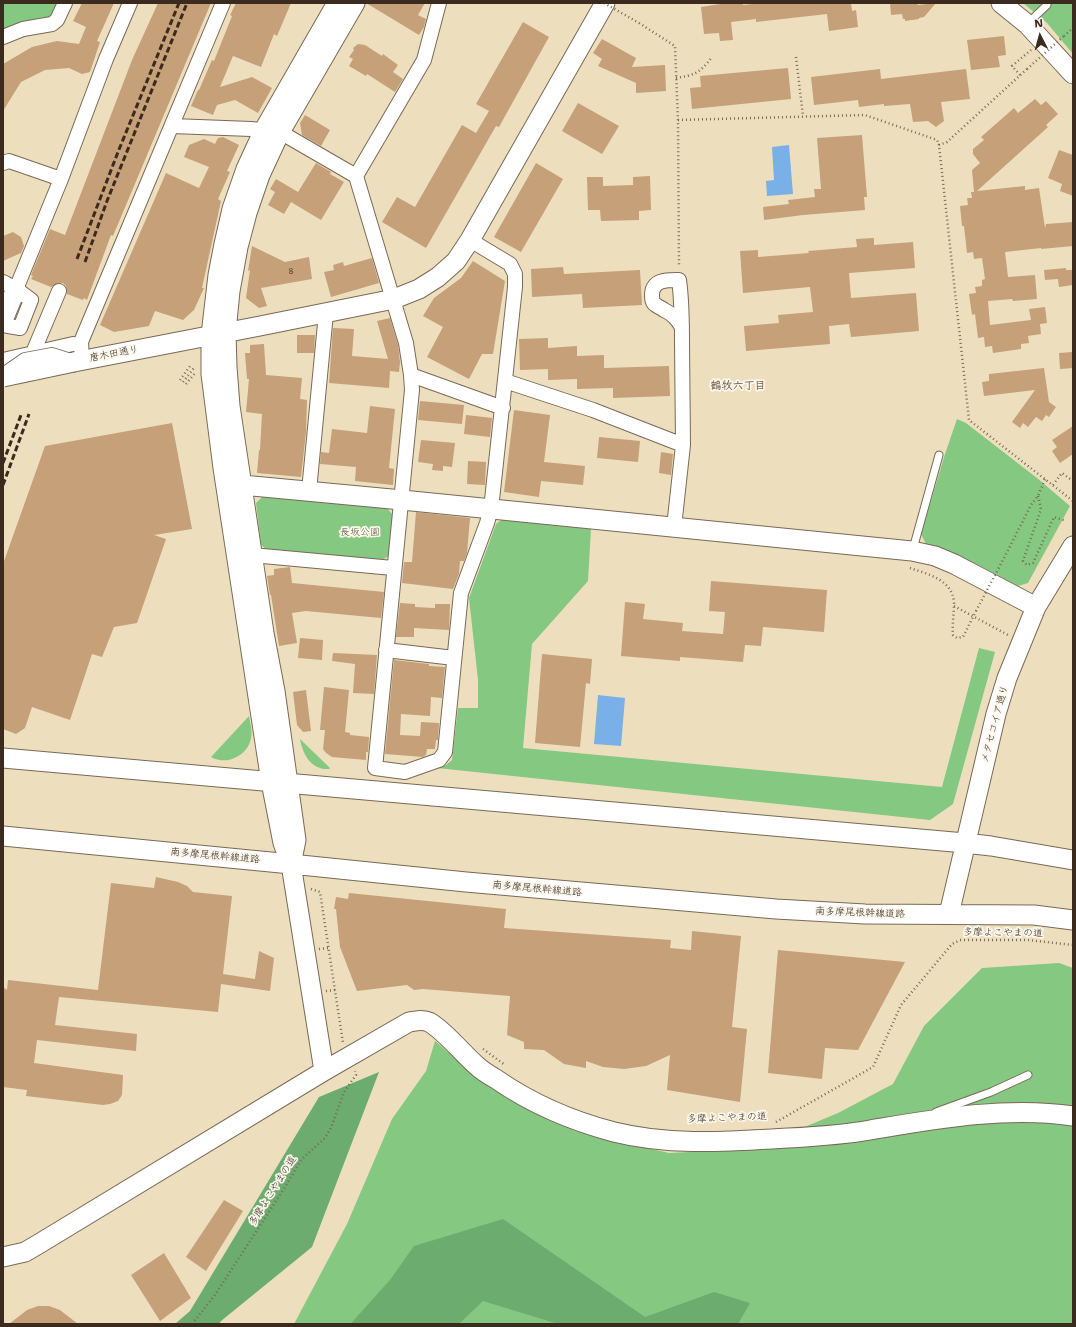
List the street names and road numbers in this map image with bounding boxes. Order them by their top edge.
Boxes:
street label: 唐木田通り [88,343,140,365]
street label: メタセコイア通り [979,684,1011,764]
street label: 南多摩尾根幹線道路 [170,846,260,866]
street label: 南多摩尾根幹線道路 [492,879,582,899]
street label: 南多摩尾根幹線道路 [815,905,905,921]
street label: 多摩よこやまの道 [963,926,1043,940]
street label: 多摩よこやまの道 [687,1111,767,1125]
street label: 多摩よこやまの道 [247,1154,299,1228]

